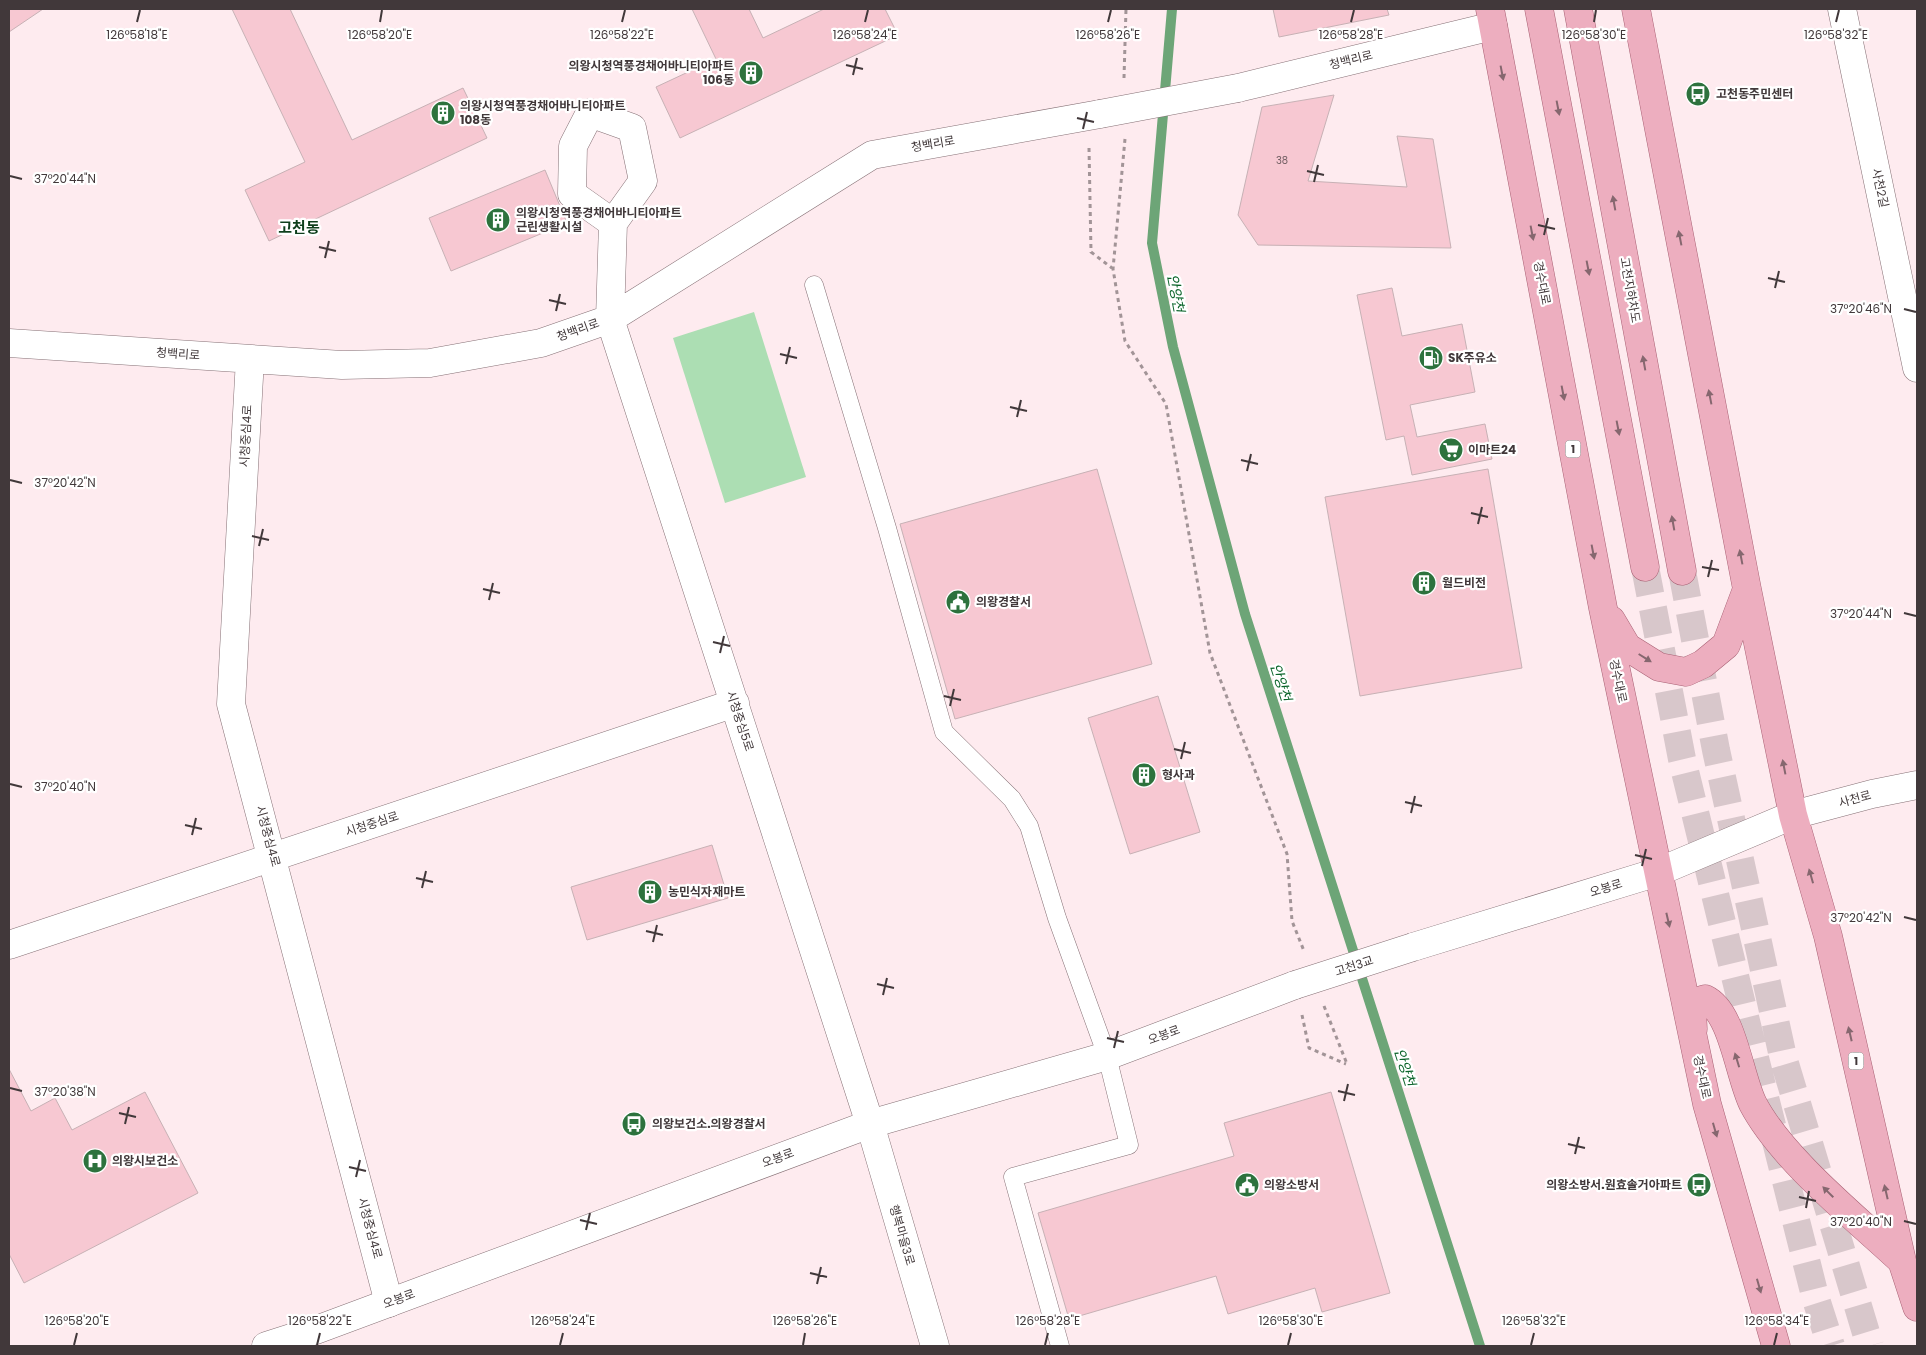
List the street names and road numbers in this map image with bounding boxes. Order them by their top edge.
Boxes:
street label: 청백리로 [1327,46,1374,73]
street label: 청백리로 [910,131,956,156]
street label: 사천2길 [1868,167,1893,209]
street label: 고천지하차도 [1616,256,1645,324]
street label: 경수대로 [1530,260,1555,306]
street label: 청백리로 [554,314,601,345]
street label: 청백리로 [155,343,201,364]
street label: 시청중심4로 [235,404,256,468]
road number: 1 [1566,440,1580,458]
street label: 경수대로 [1606,658,1631,704]
street label: 시청중심5로 [723,688,758,753]
street label: 사천로 [1837,786,1873,811]
street label: 시청중심4로 [252,803,285,868]
street label: 시청중심로 [343,807,401,840]
street label: 오봉로 [1588,875,1624,900]
street label: 고천3교 [1332,951,1376,980]
street label: 오봉로 [1145,1021,1182,1048]
road number: 1 [1848,1052,1864,1070]
street label: 경수대로 [1690,1054,1715,1100]
street label: 오봉로 [759,1144,796,1171]
street label: 시청중심4로 [354,1195,387,1260]
street label: 행복마을3로 [886,1203,919,1267]
street label: 오봉로 [380,1285,417,1312]

